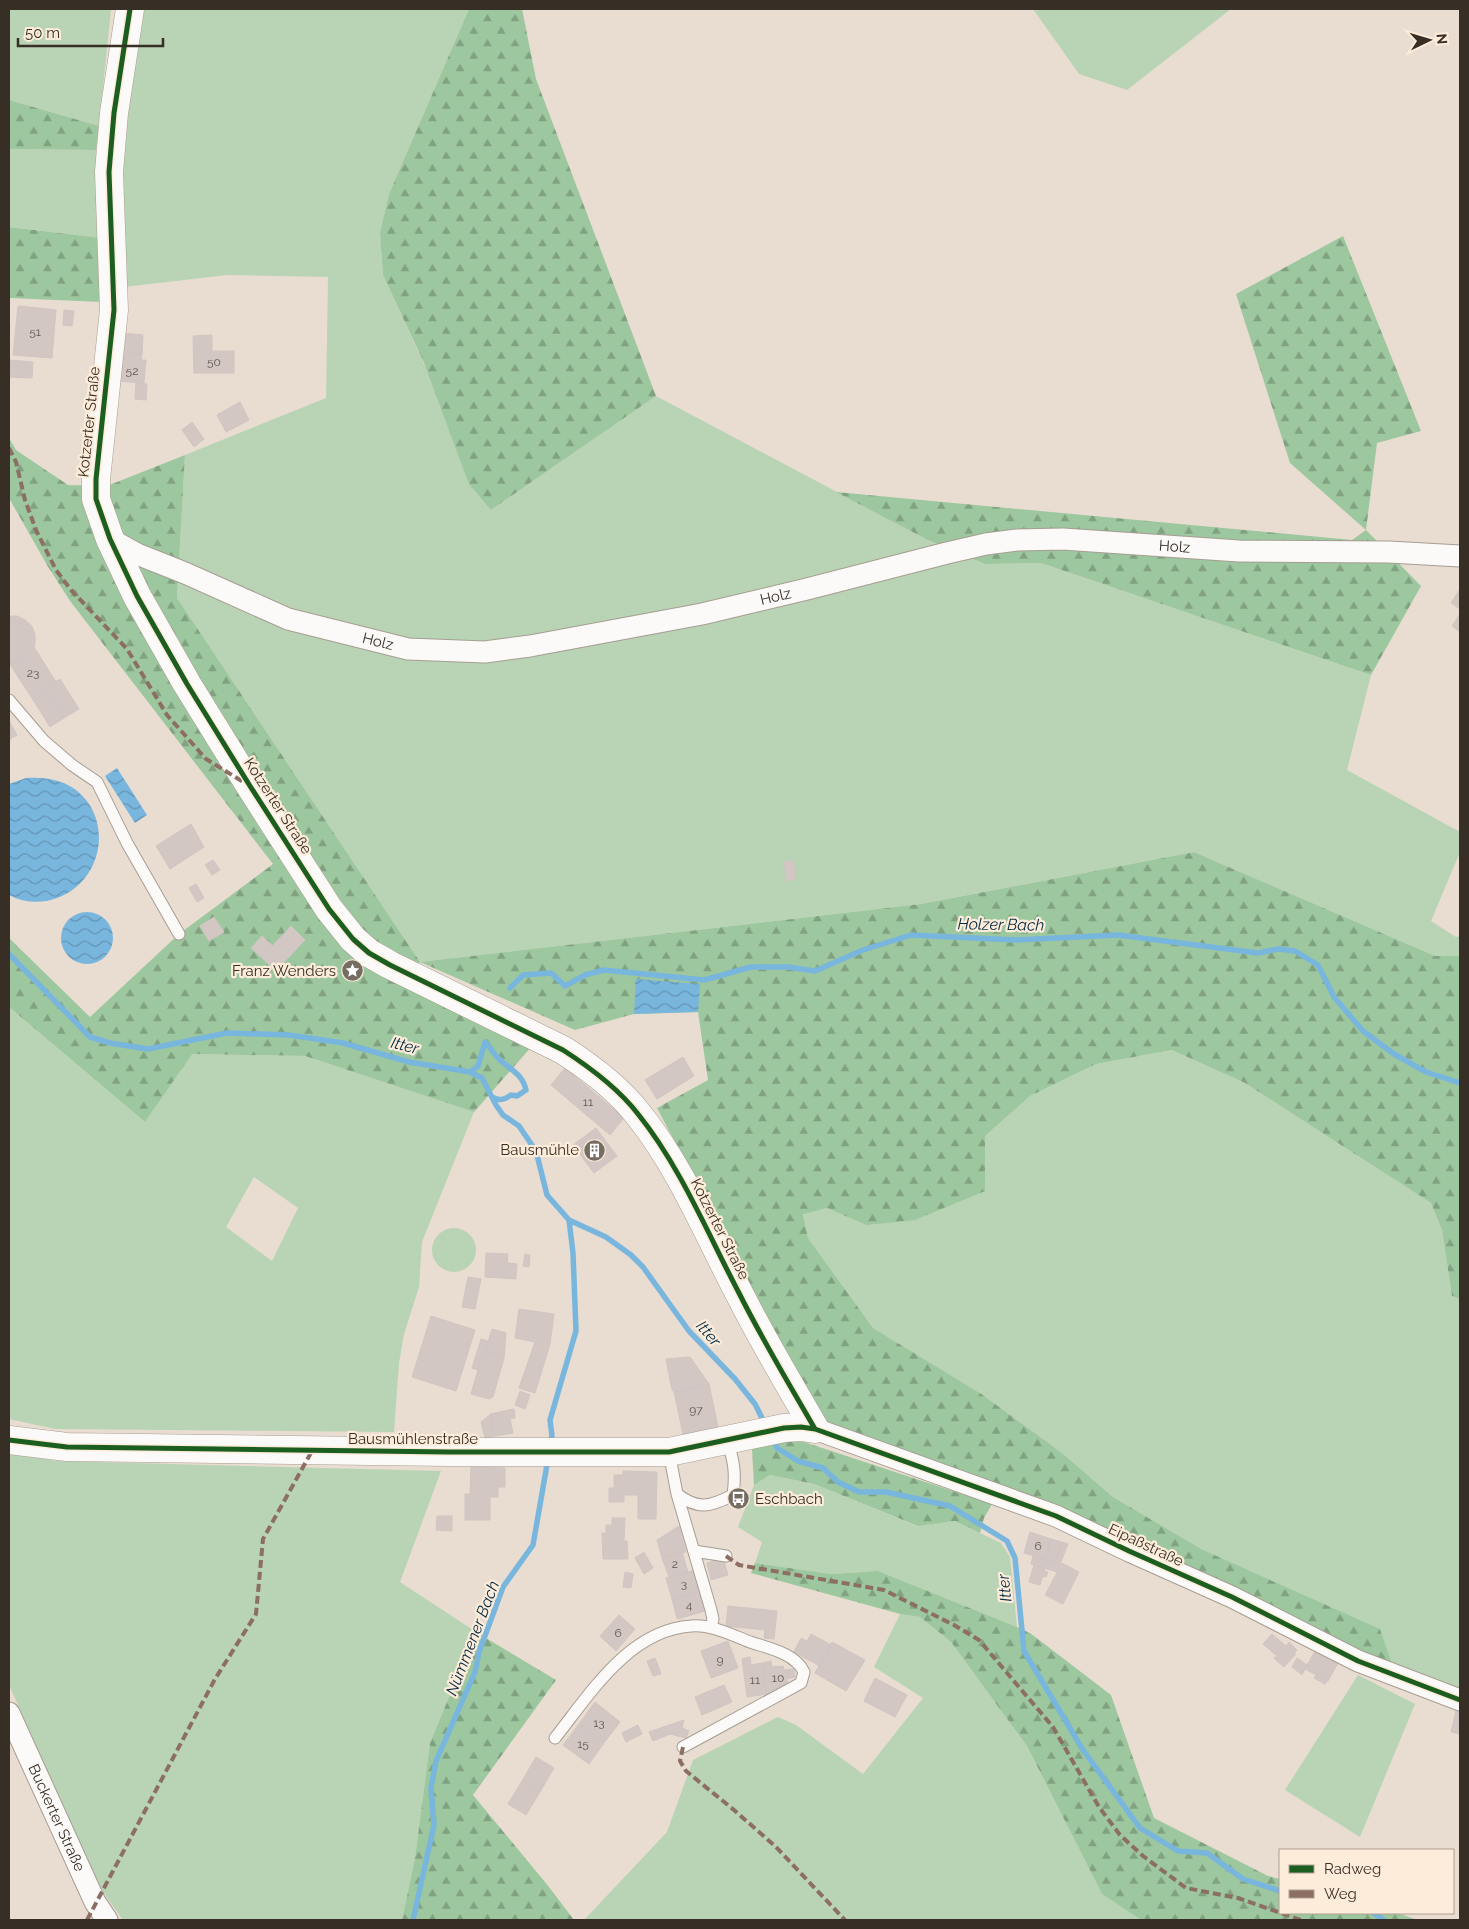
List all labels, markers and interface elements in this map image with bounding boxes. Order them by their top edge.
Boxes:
scale bar [18,15,162,47]
north arrow [1404,15,1454,65]
text: 50 m [25,24,60,42]
text: N [1434,33,1450,45]
house number: 51 [29,325,41,339]
house number: 50 [207,355,221,369]
house number: 52 [126,364,138,378]
street label: Kotzerter Straße [74,366,104,478]
street label: Holz [1158,537,1191,557]
street label: Holz [758,584,793,609]
street label: Holz [361,629,395,654]
house number: 23 [27,666,39,680]
street label: Kotzerter Straße [240,754,316,858]
water label: Holzer Bach [957,914,1045,935]
place icon: Franz Wenders [340,959,364,983]
place label: Franz Wenders [232,962,336,980]
water label: Itter [389,1033,421,1058]
house number: 11 [583,1095,593,1109]
building icon: Bausmühle [583,1138,607,1162]
place label: Bausmühle [500,1141,579,1159]
street label: Kotzerter Straße [687,1175,753,1283]
water label: Itter [692,1317,725,1350]
house number: 97 [689,1403,703,1417]
street label: Bausmühlenstraße [348,1430,478,1448]
bus stop icon: Eschbach [727,1487,751,1511]
place label: Eschbach [755,1490,823,1508]
street label: Eipaßstraße [1106,1520,1187,1570]
house number: 6 [1034,1539,1042,1553]
house number: 2 [672,1557,678,1571]
water label: Itter [994,1573,1015,1603]
house number: 3 [681,1577,687,1591]
water label: Nümmener Bach [442,1578,503,1698]
house number: 4 [686,1598,693,1612]
house number: 6 [614,1626,622,1640]
house number: 9 [716,1653,724,1667]
house number: 10 [772,1671,784,1685]
house number: 11 [750,1673,760,1687]
house number: 13 [593,1716,605,1730]
house number: 15 [577,1737,589,1751]
street label: Buckerter Straße [24,1761,89,1874]
legend [1279,1849,1454,1914]
text: Radweg [1324,1860,1381,1878]
text: Weg [1324,1885,1357,1903]

